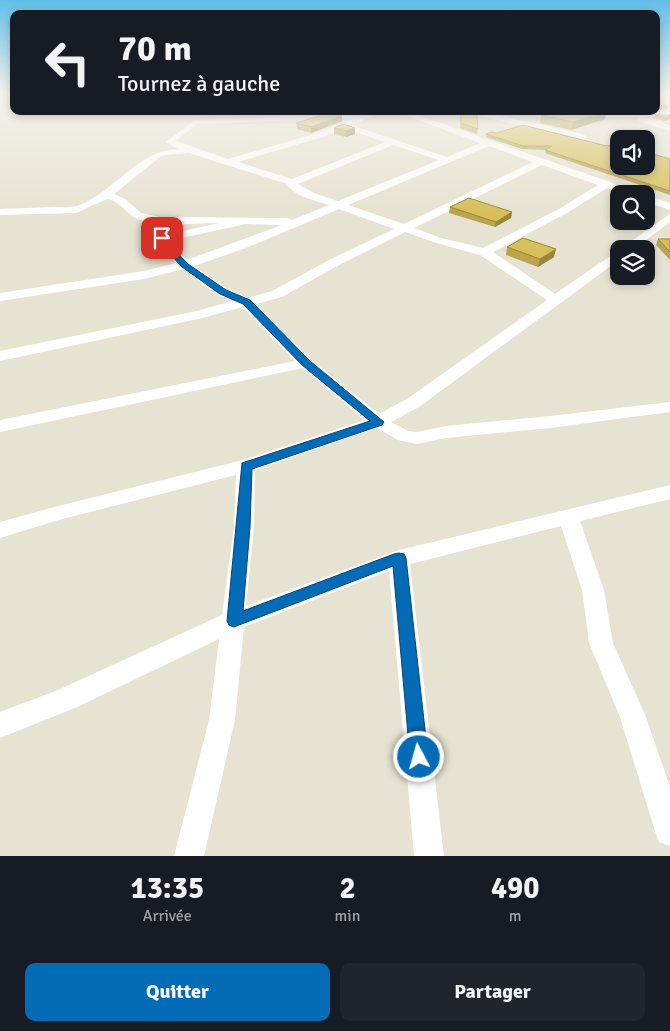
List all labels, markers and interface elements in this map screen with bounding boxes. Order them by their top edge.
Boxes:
text: 70 m [118,27,192,70]
icon: left [35,30,100,95]
text: Tournez à gauche [118,70,280,97]
map controls [610,130,655,285]
button: sound [610,130,655,175]
button: search [610,185,655,230]
pin [141,217,183,259]
icon: arrive [148,224,176,252]
button: layers [610,240,655,285]
position arrow [392,730,444,782]
text: 13:35 [130,870,204,907]
text: 2 [339,870,356,907]
text: 490 [491,870,539,907]
text: Arrivée [143,906,192,926]
text: min [335,906,360,926]
text: m [509,906,522,926]
button: Quitter [25,963,330,1021]
button: Partager [340,963,645,1021]

